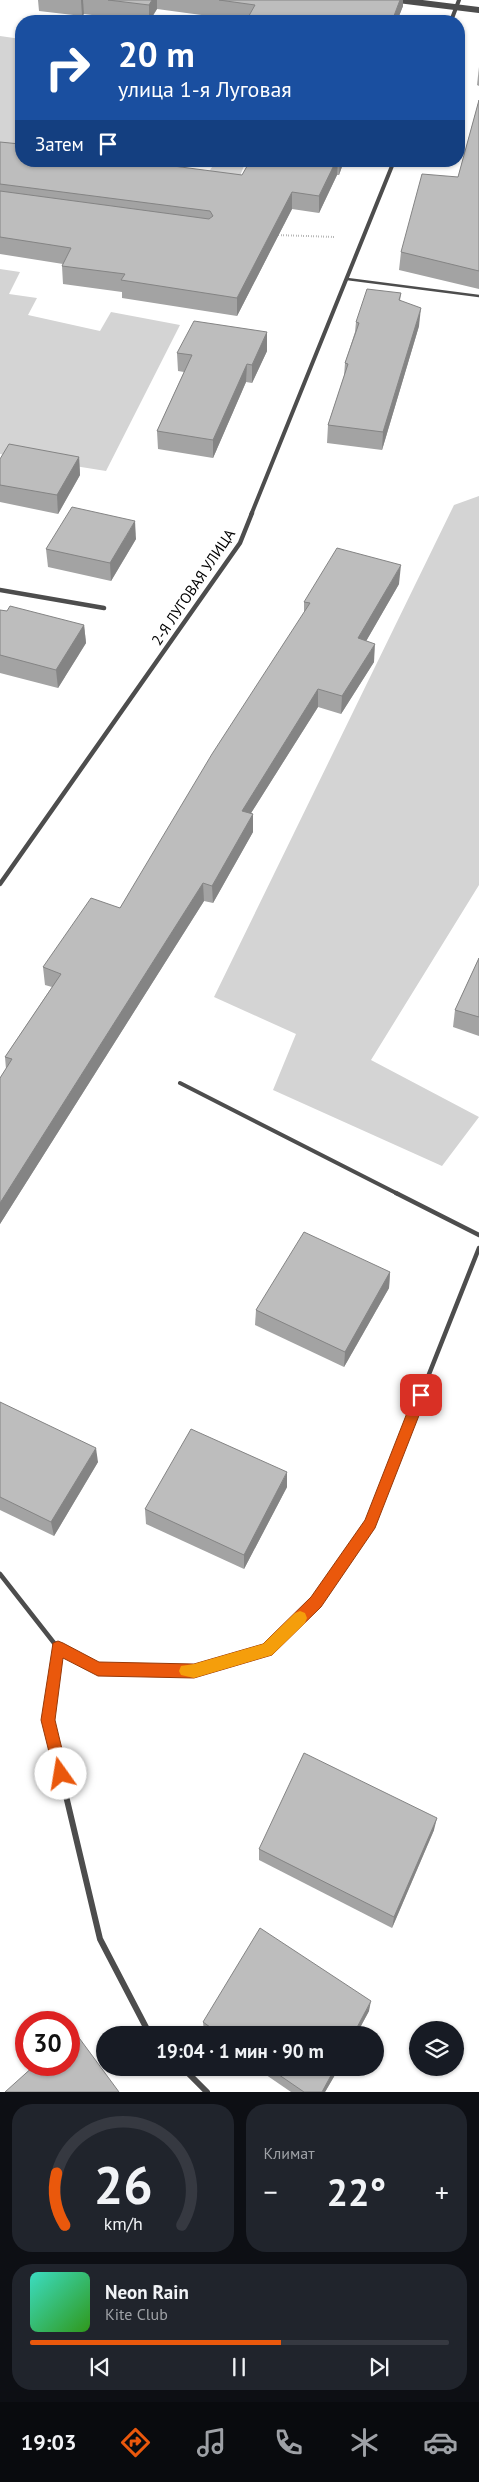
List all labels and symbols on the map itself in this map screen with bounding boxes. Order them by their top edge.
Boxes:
street label: 2-Я ЛУГОВАЯ УЛИЦА [147,525,239,649]
pin [400,1374,442,1416]
position arrow [34,1747,86,1799]
speed limit sign: 30 [15,2011,80,2076]

